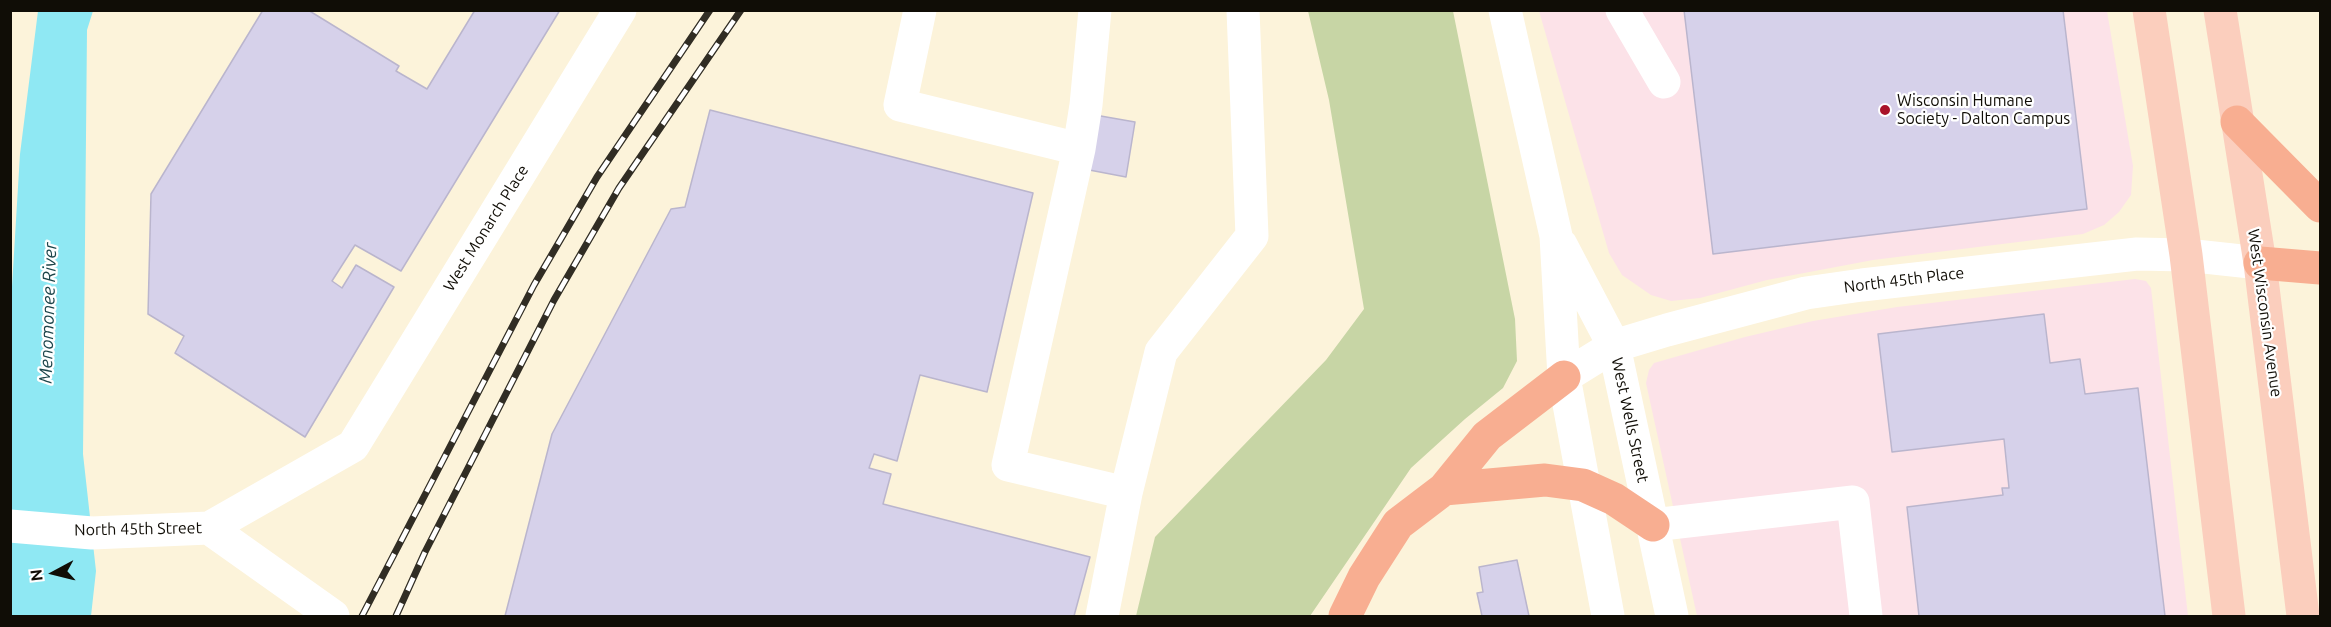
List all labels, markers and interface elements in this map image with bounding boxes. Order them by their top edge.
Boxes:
place label: Wisconsin Humane Society - Dalton Campus [1897,91,2070,129]
marker: Wisconsin Humane Society - Dalton Campus [1878,103,1892,117]
street label: West Monarch Place [439,161,533,295]
street label: West Wisconsin Avenue [2244,228,2286,398]
water label: Menomonee River [35,242,61,384]
street label: North 45th Place [1843,263,1965,297]
street label: West Wells Street [1607,356,1653,484]
street label: North 45th Street [74,518,202,540]
north arrow [24,543,84,603]
text: N [26,568,46,582]

